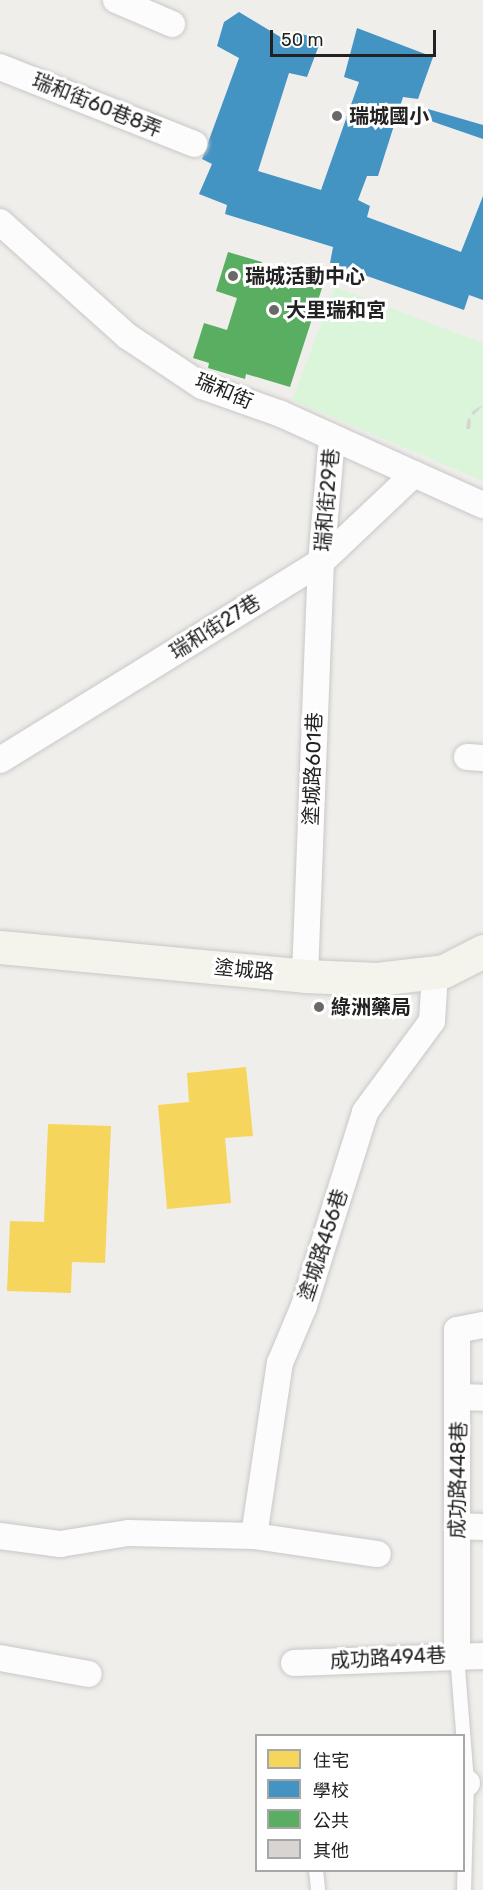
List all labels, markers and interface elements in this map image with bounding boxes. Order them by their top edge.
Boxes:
scale bar [273,18,440,56]
text: 50 m [281,29,324,51]
street label: 瑞和街60巷8弄 [29,68,165,142]
place label: 瑞城國小 [349,104,429,128]
marker: 瑞城國小 [330,109,344,123]
place label: 瑞城活動中心 [245,264,365,288]
marker: 瑞城活動中心 [226,269,240,283]
place label: 大里瑞和宮 [286,298,386,322]
marker: 大里瑞和宮 [267,303,281,317]
street label: 瑞和街 [192,368,256,414]
street label: 瑞和街29巷 [311,447,343,553]
street label: 瑞和街27巷 [165,590,265,664]
street label: 塗城路601巷 [299,712,327,826]
street label: 塗城路 [213,955,275,985]
place label: 綠洲藥局 [331,995,411,1019]
marker: 綠洲藥局 [312,1000,326,1014]
street label: 塗城路456巷 [294,1186,352,1304]
street label: 成功路448巷 [445,1421,471,1539]
street label: 成功路494巷 [329,1643,447,1673]
legend [255,1734,465,1872]
text: 住宅 [313,1750,349,1772]
text: 學校 [313,1780,349,1802]
text: 公共 [313,1810,349,1832]
text: 其他 [313,1840,349,1862]

